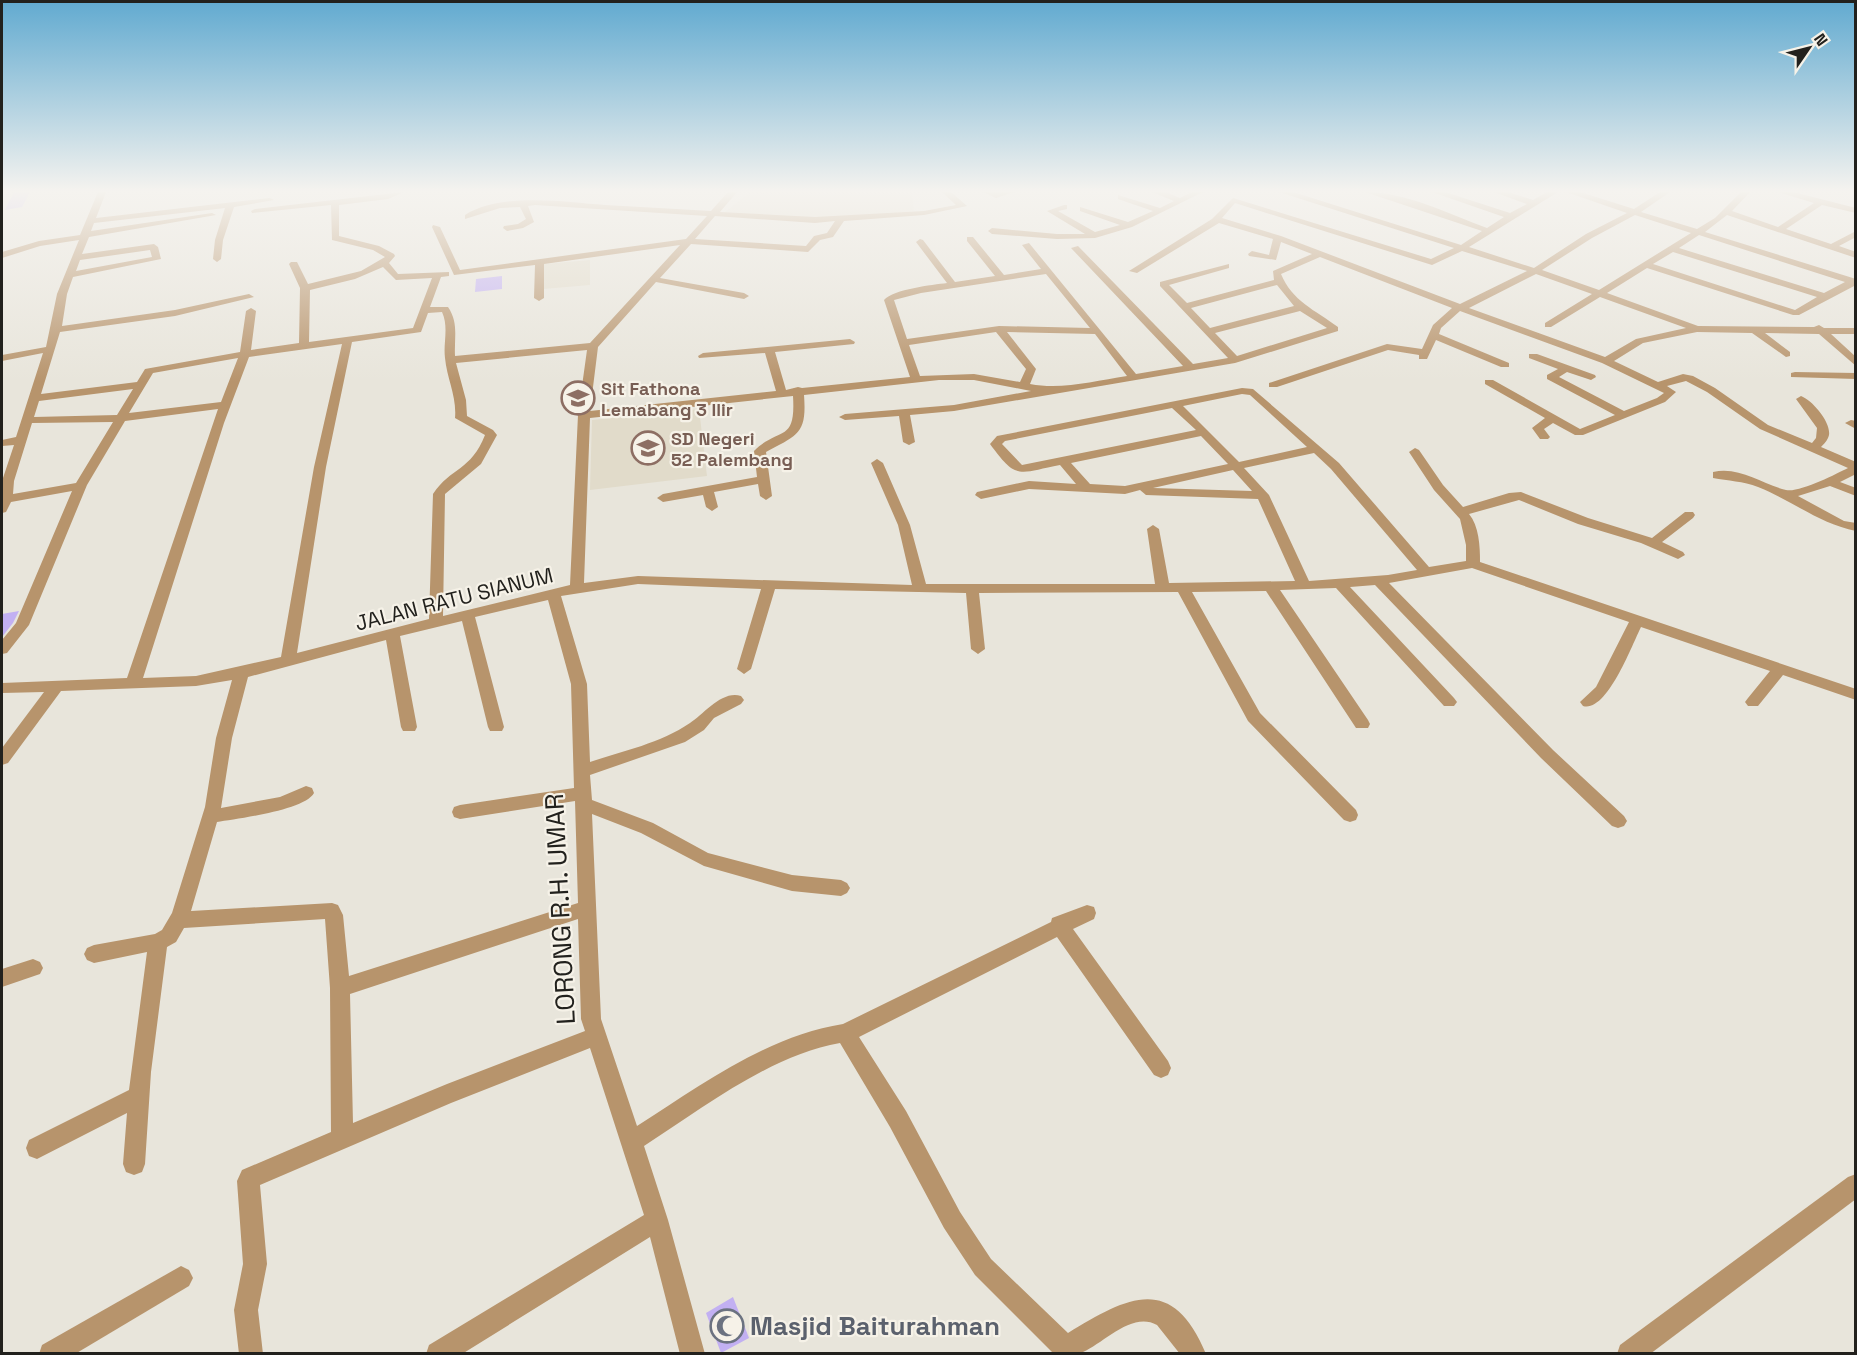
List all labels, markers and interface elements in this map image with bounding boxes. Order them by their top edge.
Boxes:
north arrow [1779,18,1839,78]
text: N [1809,29,1833,50]
place label: Sit Fathona Lemabang 3 Ilir [601,377,733,421]
school or university icon: Sit Fathona Lemabang 3 Ilir [560,380,596,416]
place label: SD Negeri 52 Palembang [671,427,793,471]
school or university icon: SD Negeri 52 Palembang [630,430,666,466]
street label: JALAN RATU SIANUM [352,561,556,637]
street label: LORONG R.H. UMAR [537,793,583,1025]
mosque icon: Masjid Baiturahman [709,1308,745,1344]
place label: Masjid Baiturahman [750,1309,1000,1343]

